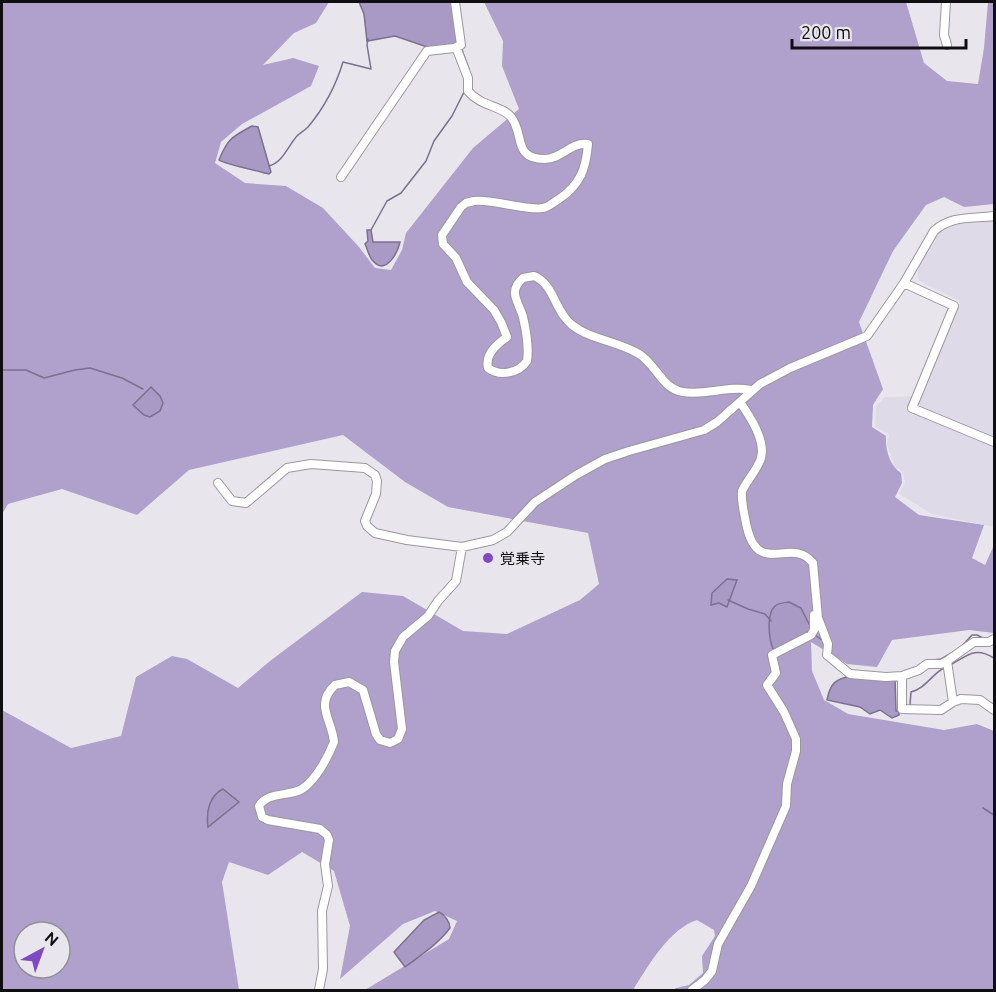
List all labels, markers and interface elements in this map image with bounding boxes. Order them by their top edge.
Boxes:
scale bar [792,12,966,50]
text: 200 m [801,22,851,42]
place label: 覚乗寺 [500,550,545,567]
marker: 覚乗寺 [481,551,495,565]
north arrow [12,920,72,980]
text: N [41,928,62,949]

